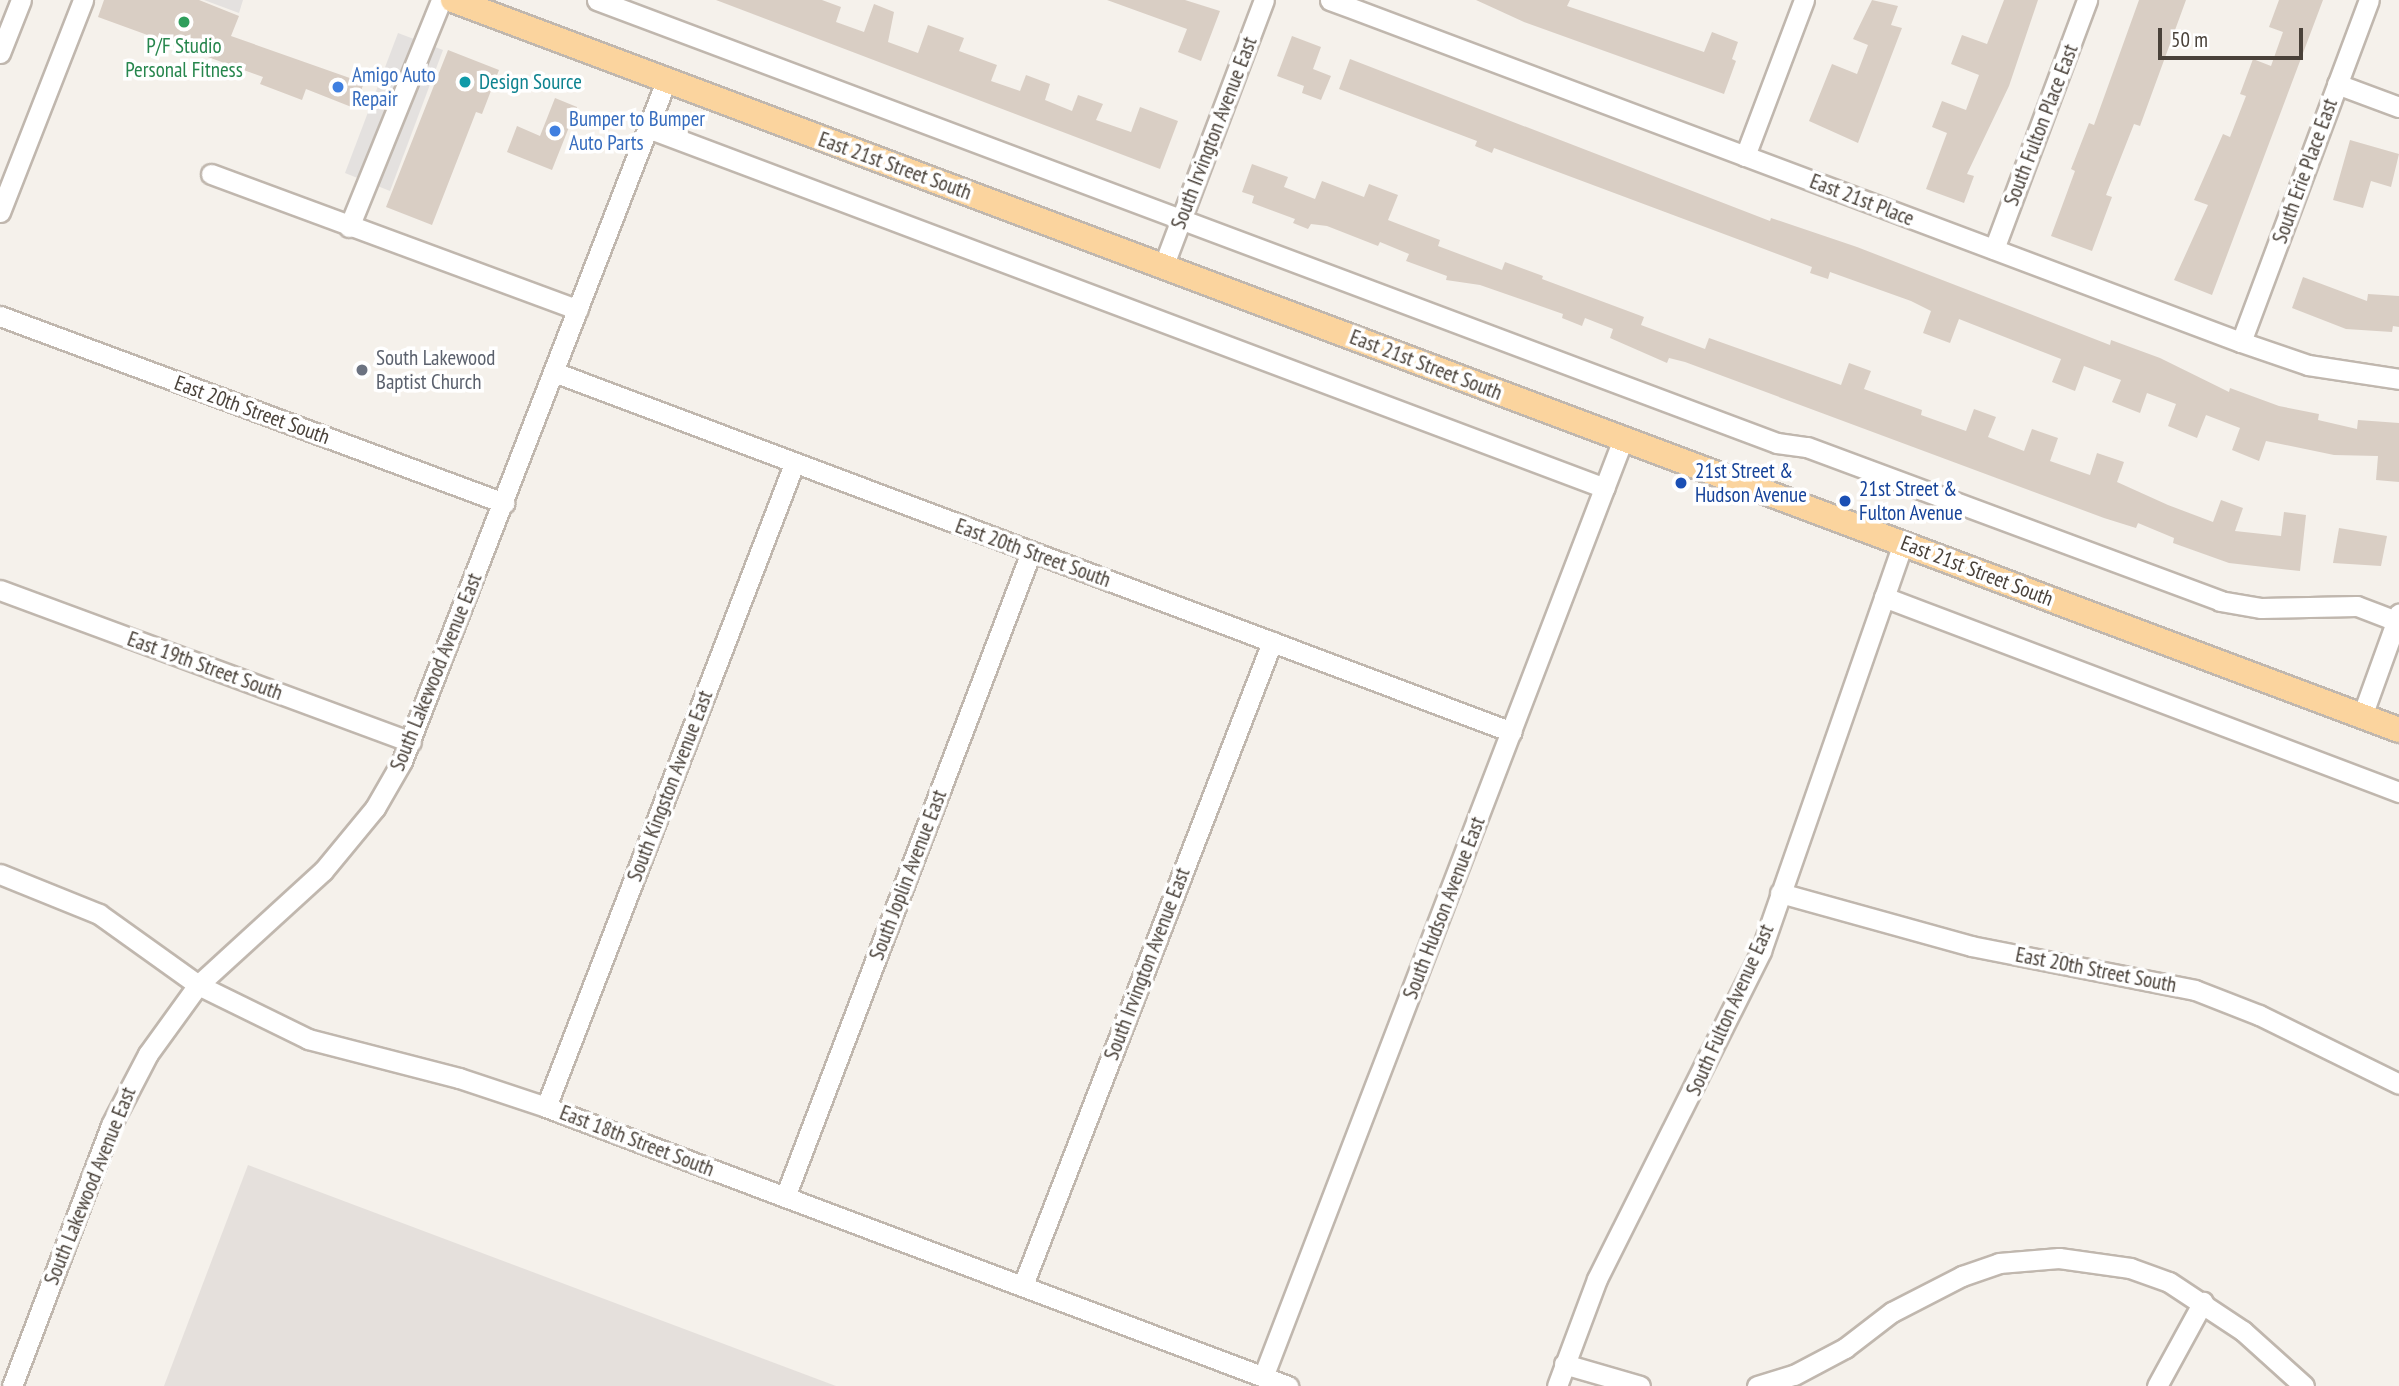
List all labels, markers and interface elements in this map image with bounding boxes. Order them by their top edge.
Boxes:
marker: P/F Studio Personal Fitness [176,14,192,30]
scale bar [2161,14,2306,58]
text: 50 m [2171,26,2208,53]
place label: P/F Studio Personal Fitness [125,33,243,83]
street label: South Irvington Avenue East [1166,33,1262,233]
street label: South Fulton Place East [1999,41,2083,209]
place label: Amigo Auto Repair [352,62,436,112]
place label: Design Source [479,69,582,95]
marker: Design Source [457,74,473,90]
marker: Amigo Auto Repair [330,79,346,95]
street label: South Erie Place East [2267,95,2343,247]
place label: Bumper to Bumper Auto Parts [569,106,705,156]
marker: Bumper to Bumper Auto Parts [547,123,563,139]
street label: East 21st Street South [815,127,975,205]
street label: East 21st Place [1806,169,1918,231]
street label: East 21st Street South [1346,324,1506,406]
place label: South Lakewood Baptist Church [376,345,495,395]
marker: South Lakewood Baptist Church [354,362,370,378]
street label: East 20th Street South [171,370,333,450]
place label: 21st Street & Hudson Avenue [1695,458,1807,508]
marker: 21st Street & Hudson Avenue [1673,475,1689,491]
place label: 21st Street & Fulton Avenue [1859,476,1963,526]
marker: 21st Street & Fulton Avenue [1837,493,1853,509]
street label: East 20th Street South [952,513,1114,593]
street label: East 21st Street South [1897,530,2057,612]
street label: South Lakewood Avenue East [385,569,487,775]
street label: East 19th Street South [124,626,286,706]
street label: South Kingston Avenue East [622,687,718,885]
street label: South Joplin Avenue East [864,786,952,964]
street label: South Hudson Avenue East [1398,813,1490,1003]
street label: South Irvington Avenue East [1099,864,1195,1064]
street label: South Fulton Avenue East [1681,920,1779,1100]
street label: East 20th Street South [2013,942,2179,998]
street label: South Lakewood Avenue East [39,1083,141,1289]
street label: East 18th Street South [556,1100,718,1182]

